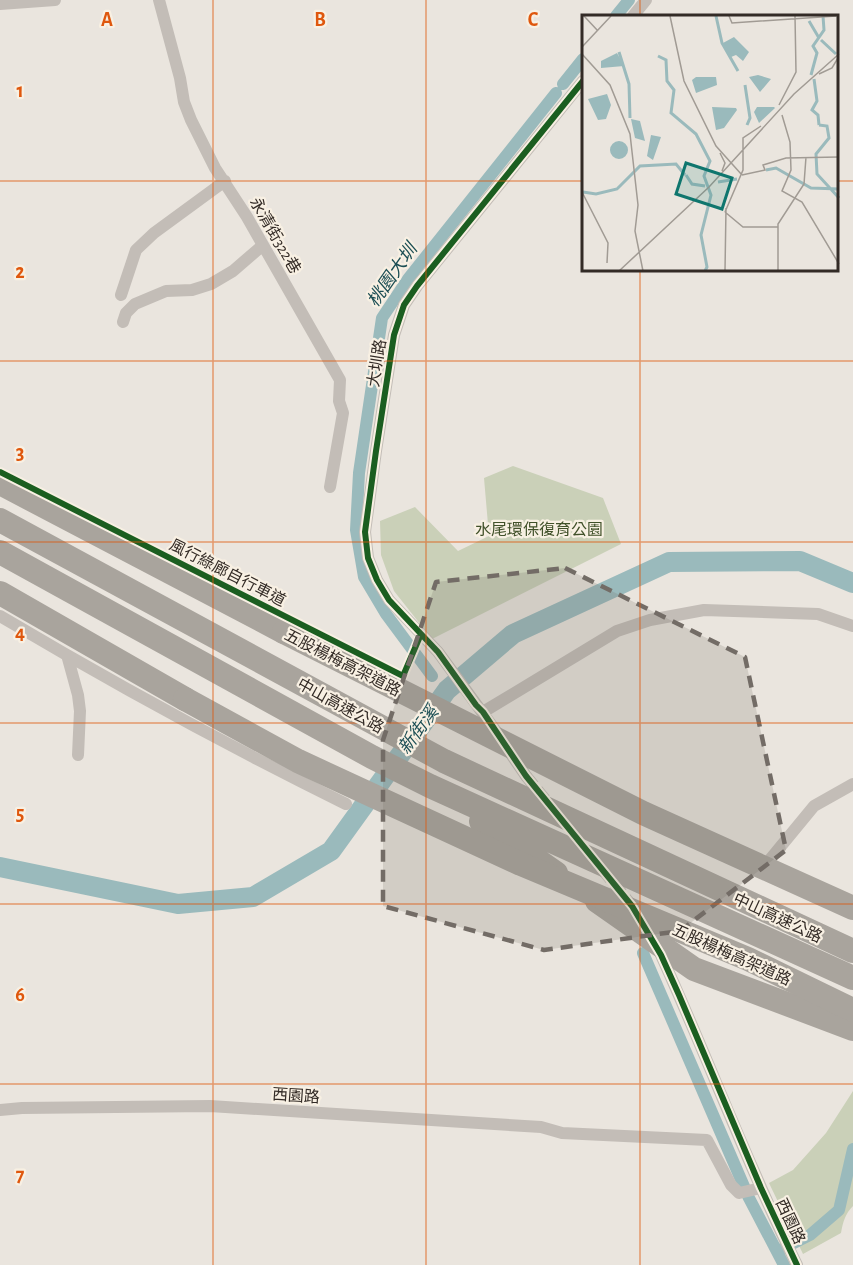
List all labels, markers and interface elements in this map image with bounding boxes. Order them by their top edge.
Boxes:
text: A [101,10,113,30]
text: B [314,10,326,30]
text: C [528,10,539,30]
inset map [582,15,838,272]
text: 1 [16,81,24,101]
street label: 永清街322巷 [247,194,304,276]
water label: 桃園大圳 [363,237,423,310]
text: 2 [15,262,25,282]
street label: 大圳路 [364,338,389,388]
text: 3 [16,443,24,463]
park label: 水尾環保復育公園 [475,521,603,538]
street label: 風行綠廊自行車道 [167,536,289,609]
text: 4 [15,623,25,643]
street label: 五股楊梅高架道路 [282,626,404,699]
street label: 中山高速公路 [295,675,387,736]
water label: 新街溪 [394,700,444,758]
text: 5 [16,804,24,824]
street label: 中山高速公路 [731,889,825,945]
street label: 五股楊梅高架道路 [670,921,794,988]
text: 6 [15,985,25,1005]
street label: 西園路 [271,1085,321,1106]
text: 7 [16,1165,25,1185]
street label: 西園路 [773,1196,808,1247]

